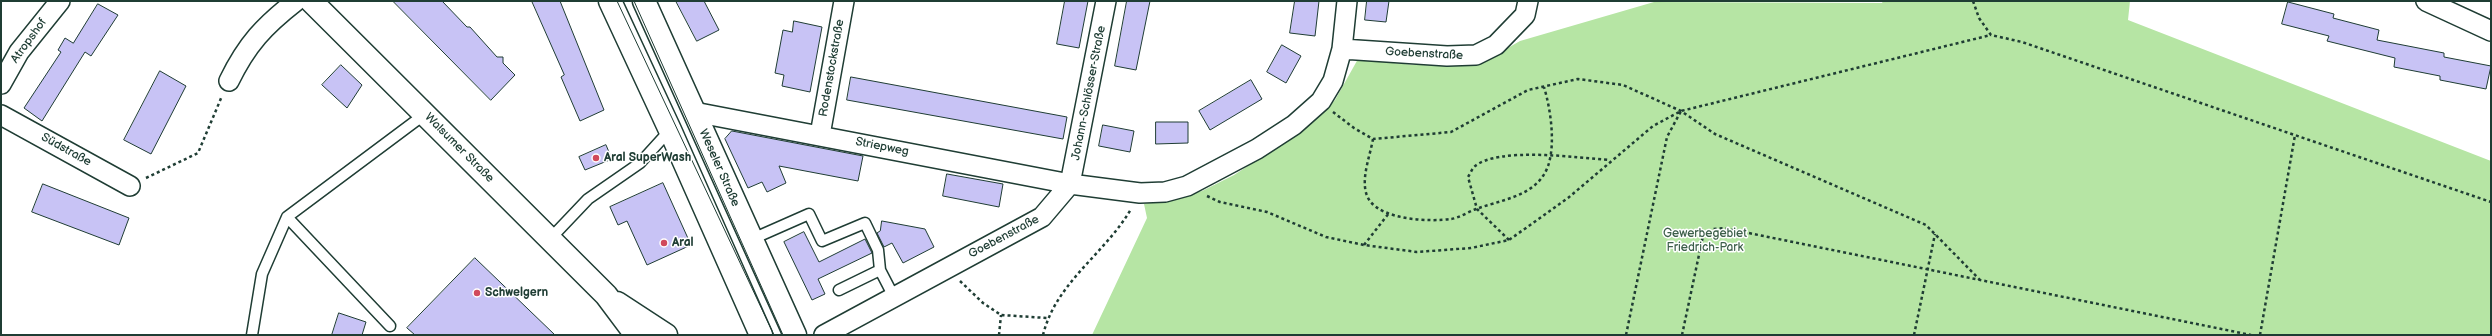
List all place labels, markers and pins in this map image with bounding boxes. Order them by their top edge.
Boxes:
place label: Aral SuperWash [604,151,691,165]
marker: Aral SuperWash [591,153,601,163]
place label: Aral [672,236,694,250]
marker: Aral [659,238,669,248]
place label: Schwelgern [485,286,548,300]
marker: Schwelgern [472,288,482,298]

